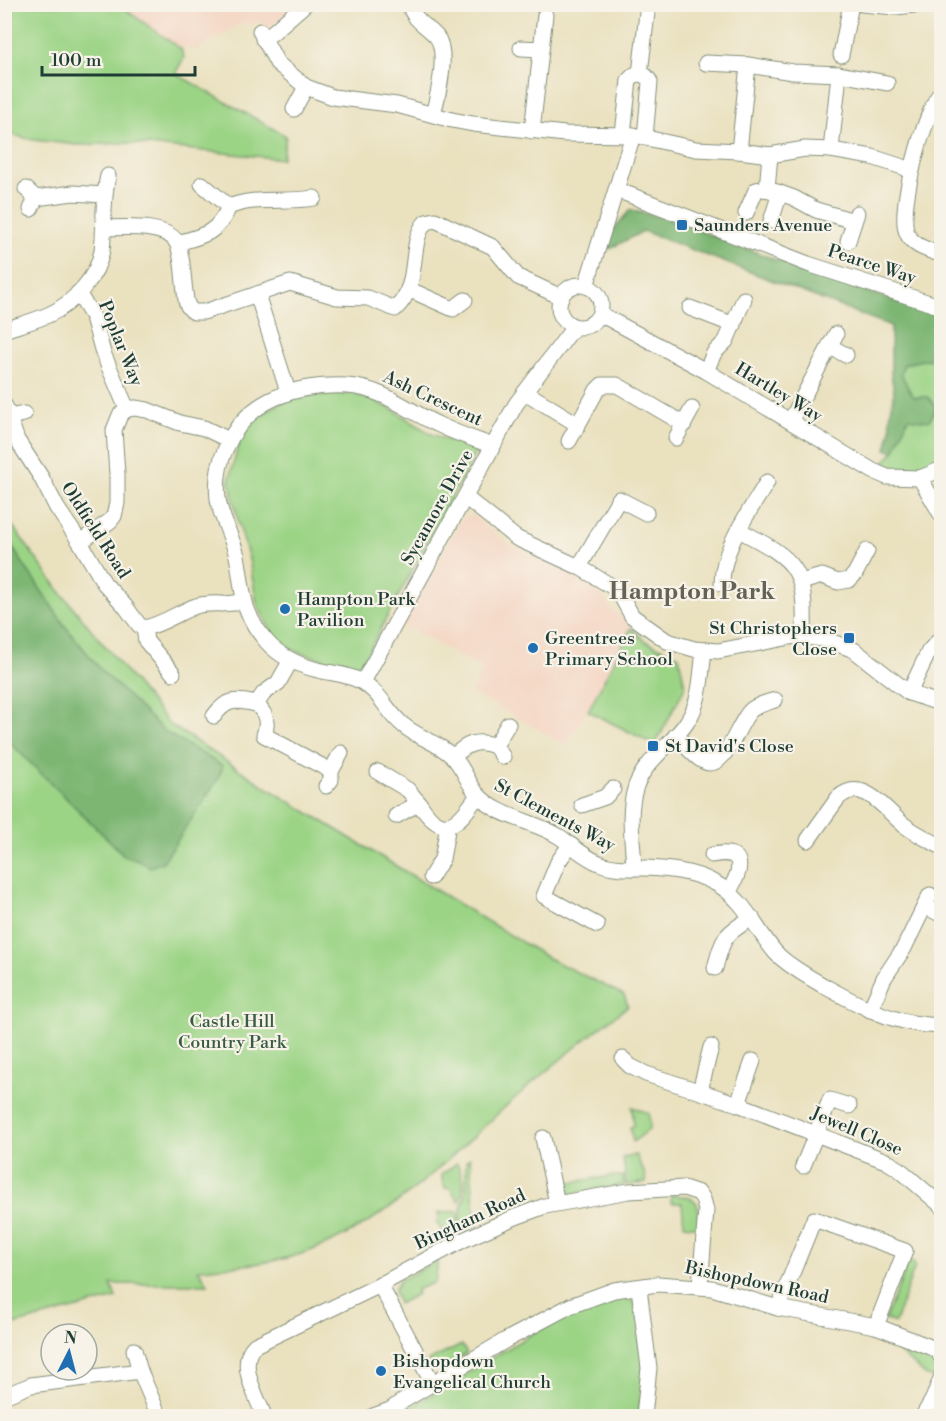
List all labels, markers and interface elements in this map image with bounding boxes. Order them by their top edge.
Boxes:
scale bar [42,39,195,77]
text: 100 m [51,49,102,72]
place label: Saunders Avenue [694,214,832,237]
marker: Saunders Avenue [675,218,689,232]
street label: Pearce Way [825,239,919,290]
street label: Poplar Way [93,297,148,390]
street label: Hartley Way [731,357,827,428]
street label: Ash Crescent [379,365,487,432]
street label: Sycamore Drive [396,445,479,569]
street label: Oldfield Road [56,478,136,584]
district label: Hampton Park [609,577,776,607]
place label: Hampton Park Pavilion [297,588,416,632]
marker: Hampton Park Pavilion [278,602,292,616]
place label: St Christophers Close [709,617,837,661]
place label: Greentrees Primary School [545,627,673,671]
marker: St Christophers Close [842,631,856,645]
marker: Greentrees Primary School [526,641,540,655]
place label: St David's Close [665,735,794,758]
marker: St David's Close [646,739,660,753]
street label: St Clements Way [490,774,619,857]
park label: Castle Hill Country Park [178,1010,288,1054]
street label: Jewell Close [807,1101,906,1161]
street label: Bingham Road [410,1183,530,1256]
street label: Bishopdown Road [682,1256,832,1309]
north arrow [39,1322,99,1382]
text: N [63,1327,78,1349]
place label: Bishopdown Evangelical Church [392,1350,551,1394]
marker: Bishopdown Evangelical Church [374,1364,388,1378]

